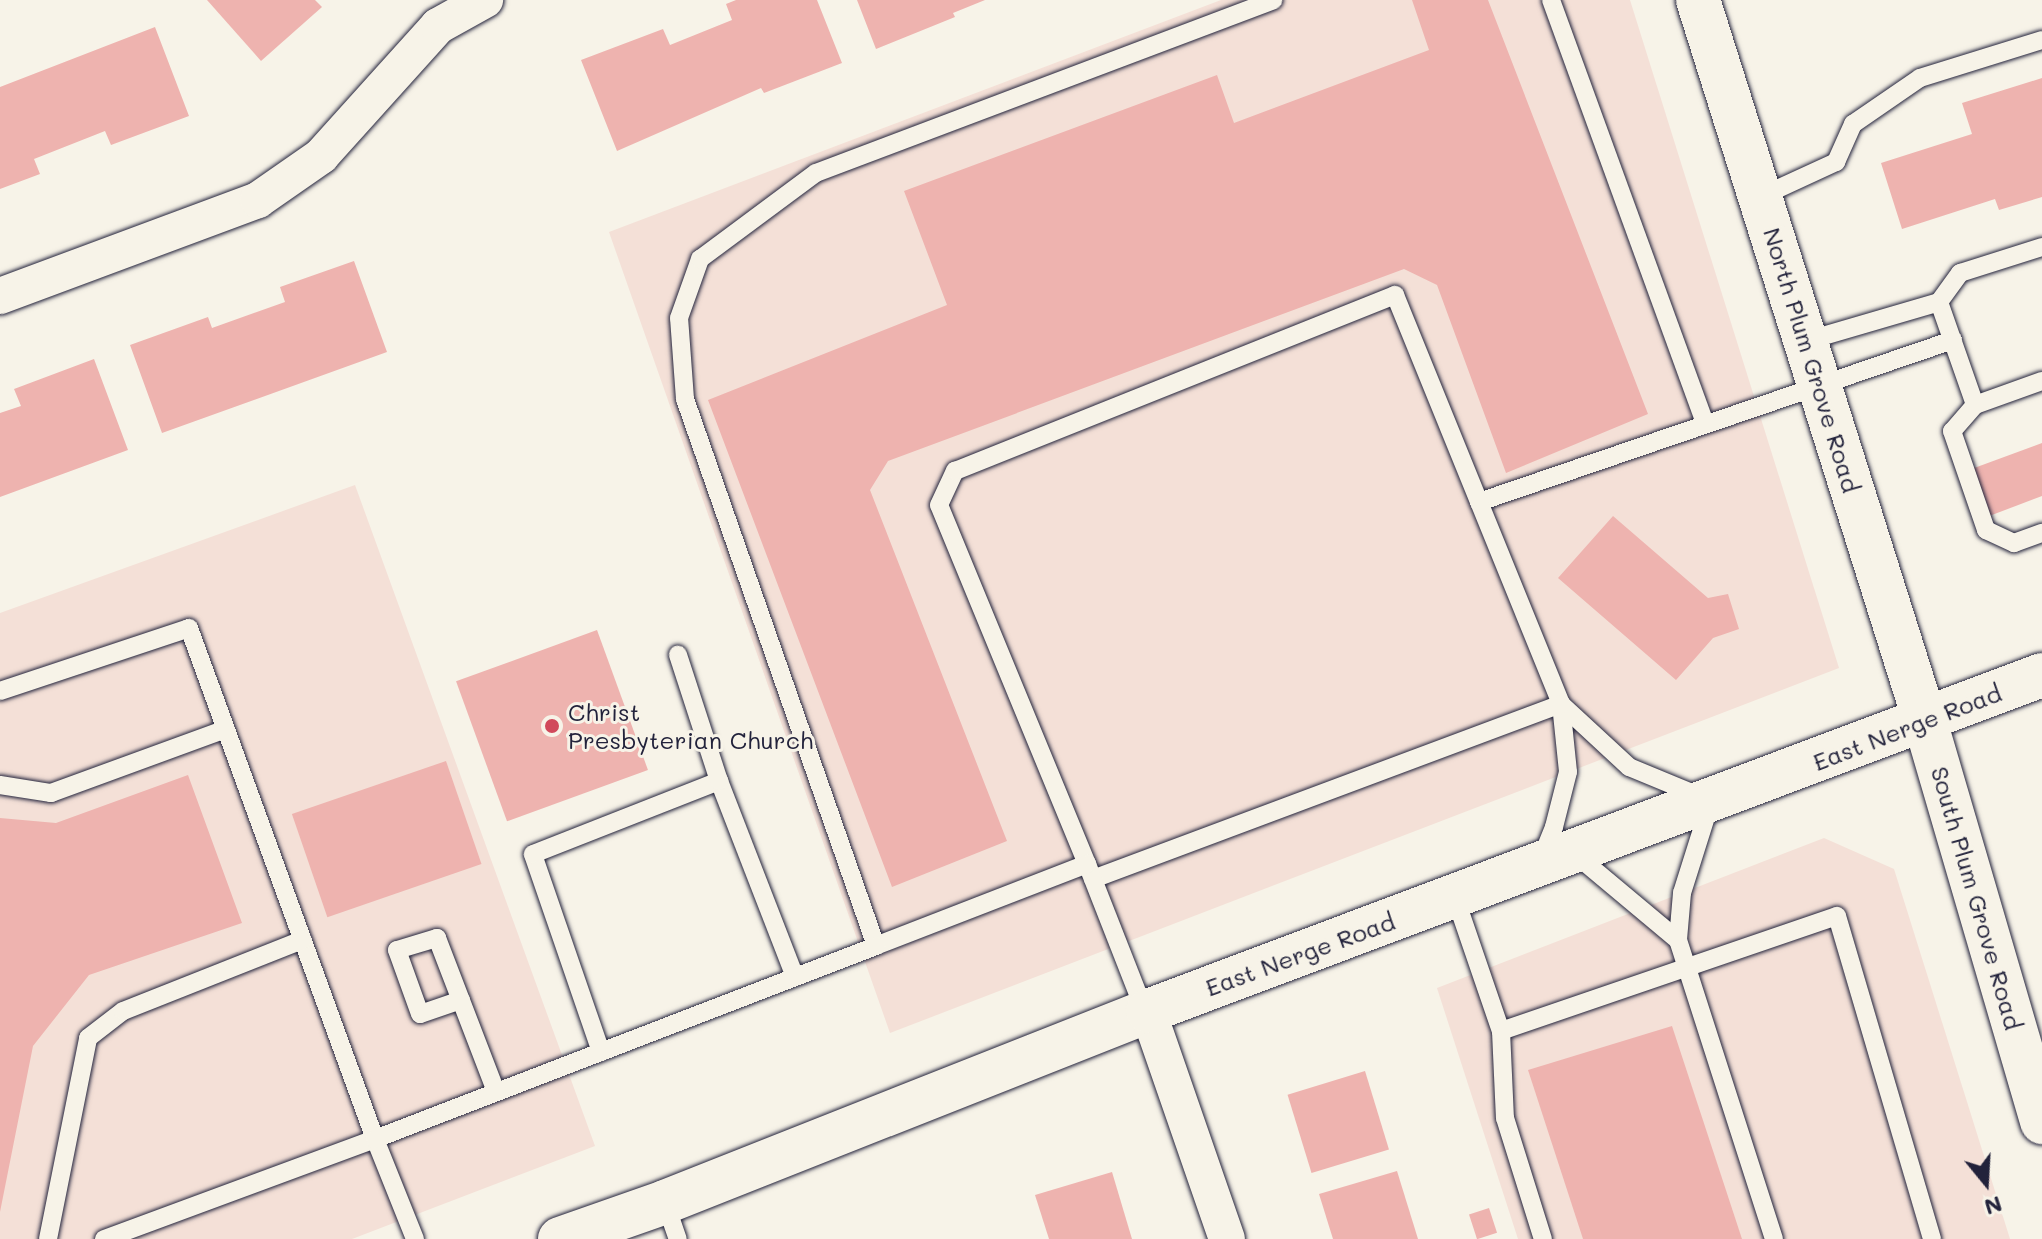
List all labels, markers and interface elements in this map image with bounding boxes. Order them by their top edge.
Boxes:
street label: North Plum Grove Road [1758,224,1866,496]
street label: East Nerge Road [1809,678,2005,776]
place label: Christ Presbyterian Church [568,698,813,754]
marker: Christ Presbyterian Church [543,717,561,735]
street label: South Plum Grove Road [1926,763,2028,1033]
street label: East Nerge Road [1201,906,1399,1002]
north arrow [1946,1143,2026,1223]
text: N [1981,1190,2006,1223]

